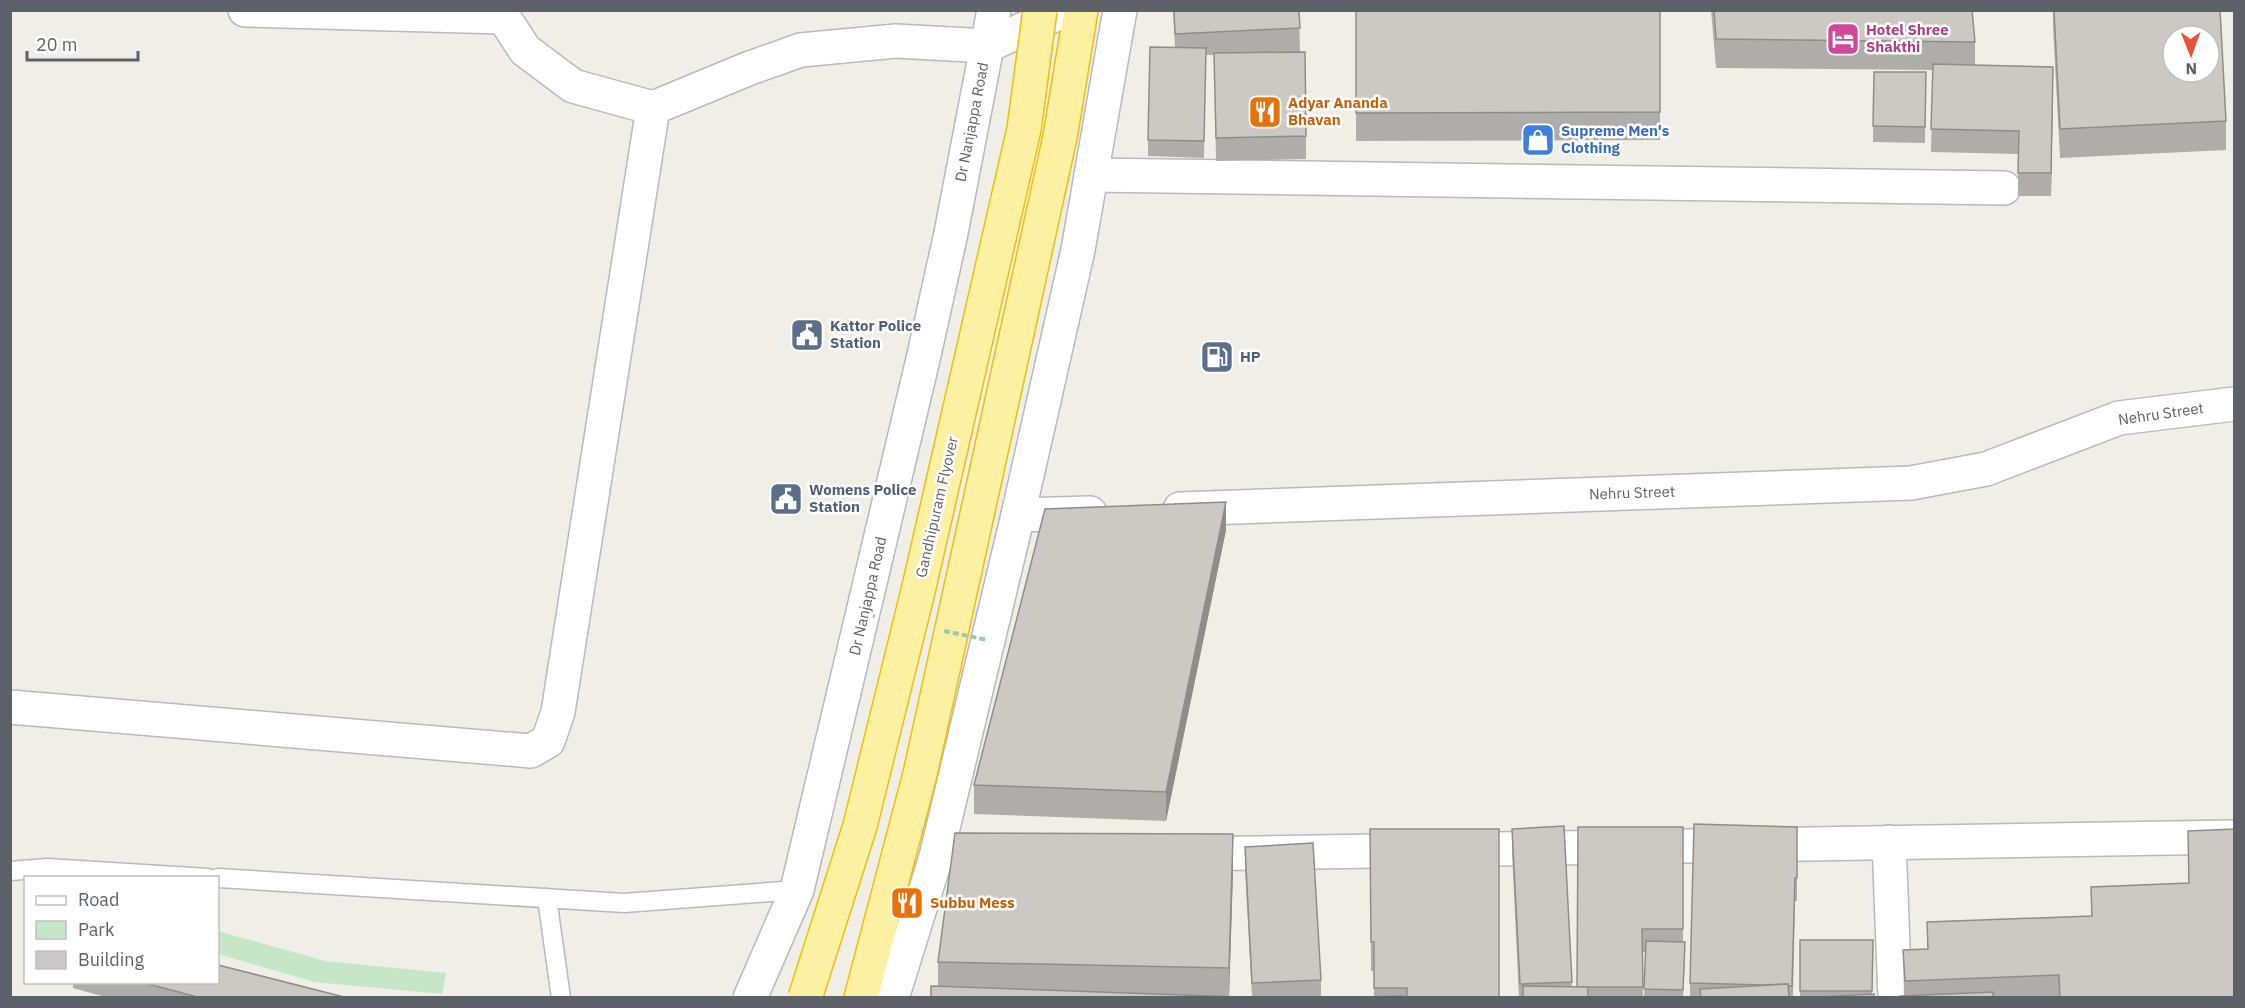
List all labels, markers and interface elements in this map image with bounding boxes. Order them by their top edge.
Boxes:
place label: Hotel Shree Shakthi [1866,20,1949,56]
hotel icon: Hotel Shree Shakthi [1825,21,1861,57]
scale bar [27,24,138,62]
north arrow [2161,24,2221,84]
text: 20 m [36,33,78,56]
text: N [2185,59,2197,79]
street label: Dr Nanjappa Road [951,60,992,183]
place label: Adyar Ananda Bhavan [1288,93,1388,129]
restaurant icon: Adyar Ananda Bhavan [1247,94,1283,130]
place label: Supreme Men's Clothing [1561,121,1670,157]
shop icon: Supreme Men's Clothing [1520,122,1556,158]
place label: Kattor Police Station [830,316,921,352]
public building icon: Kattor Police Station [789,317,825,353]
fuel station icon: HP [1199,339,1235,375]
place label: HP [1240,347,1261,366]
street label: Nehru Street [2117,398,2205,429]
street label: Gandhipuram Flyover [911,434,962,579]
place label: Womens Police Station [809,480,917,516]
public building icon: Womens Police Station [768,481,804,517]
street label: Nehru Street [1589,482,1675,503]
street label: Dr Nanjappa Road [845,535,890,657]
legend [24,876,219,984]
restaurant icon: Subbu Mess [889,885,925,921]
text: Road [78,888,119,911]
place label: Subbu Mess [930,893,1015,912]
text: Park [78,918,115,941]
text: Building [78,948,145,971]

